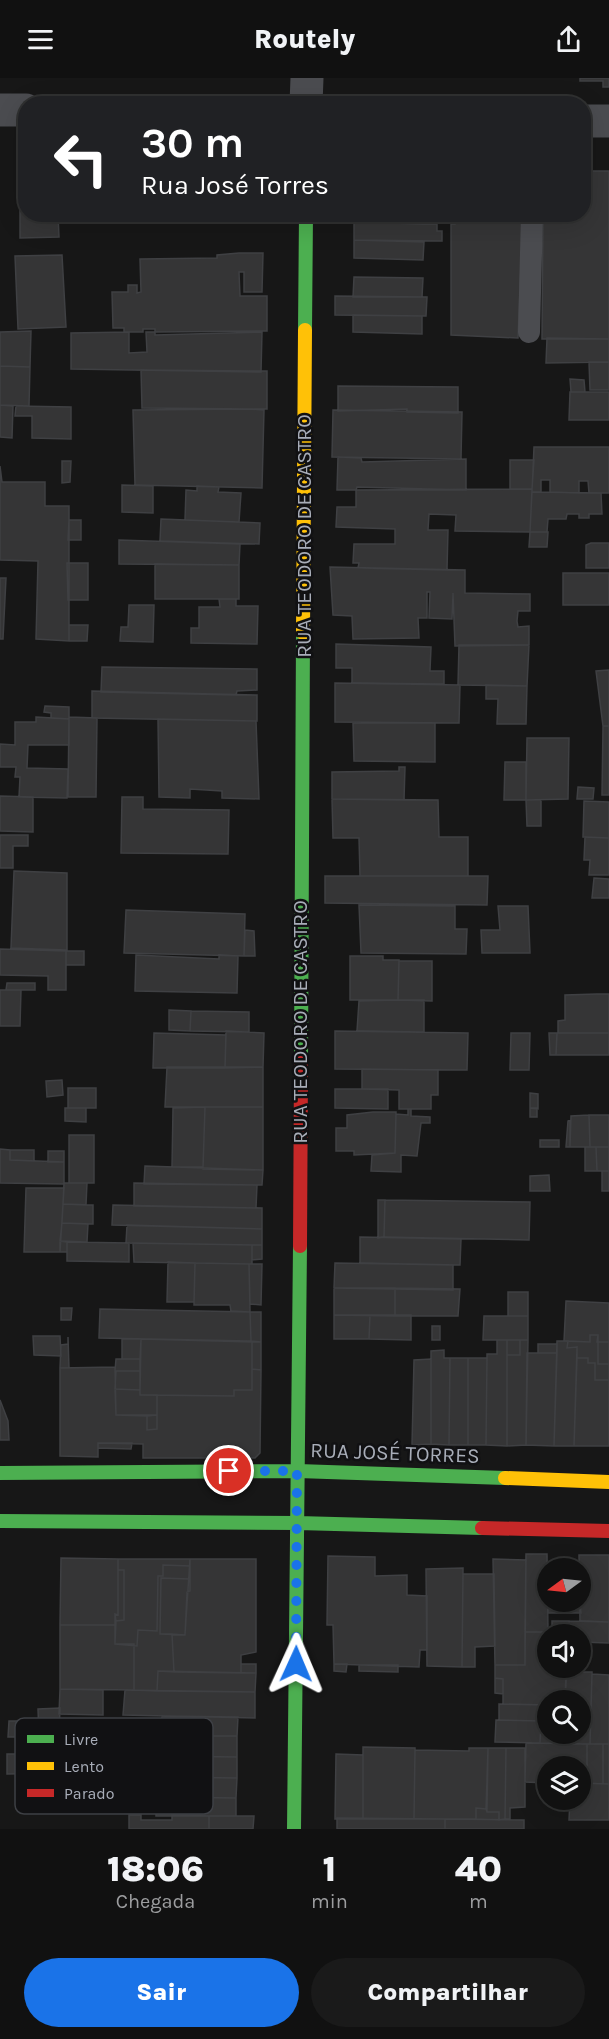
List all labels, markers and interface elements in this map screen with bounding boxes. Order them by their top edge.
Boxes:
icon: menu [24,23,57,56]
text: Routely [254,23,355,55]
icon: share [552,23,585,56]
text: 30 m [141,118,244,168]
icon: left [42,120,120,198]
text: Rua José Torres [141,169,329,201]
street label: RUA TEODORO DE CASTRO [292,414,316,658]
street label: RUA TEODORO DE CASTRO [288,900,312,1144]
street label: RUA JOSÉ TORRES [310,1438,480,1468]
pin [203,1445,254,1496]
icon: arrive [212,1454,245,1487]
north arrow [537,1558,591,1612]
map controls [537,1558,591,1810]
button: sound [537,1624,591,1678]
position arrow [264,1632,328,1696]
button: search [537,1690,591,1744]
legend [15,1718,213,1814]
text: Livre [64,1730,98,1749]
button: layers [537,1756,591,1810]
text: Lento [64,1757,104,1776]
text: Parado [64,1784,114,1803]
text: 18:06 [107,1848,204,1890]
text: 1 [322,1848,336,1890]
text: 40 [455,1848,502,1890]
text: Chegada [116,1890,195,1913]
text: min [311,1890,348,1913]
text: m [469,1890,488,1913]
button: Sair [24,1958,299,2027]
button: Compartilhar [311,1958,585,2027]

